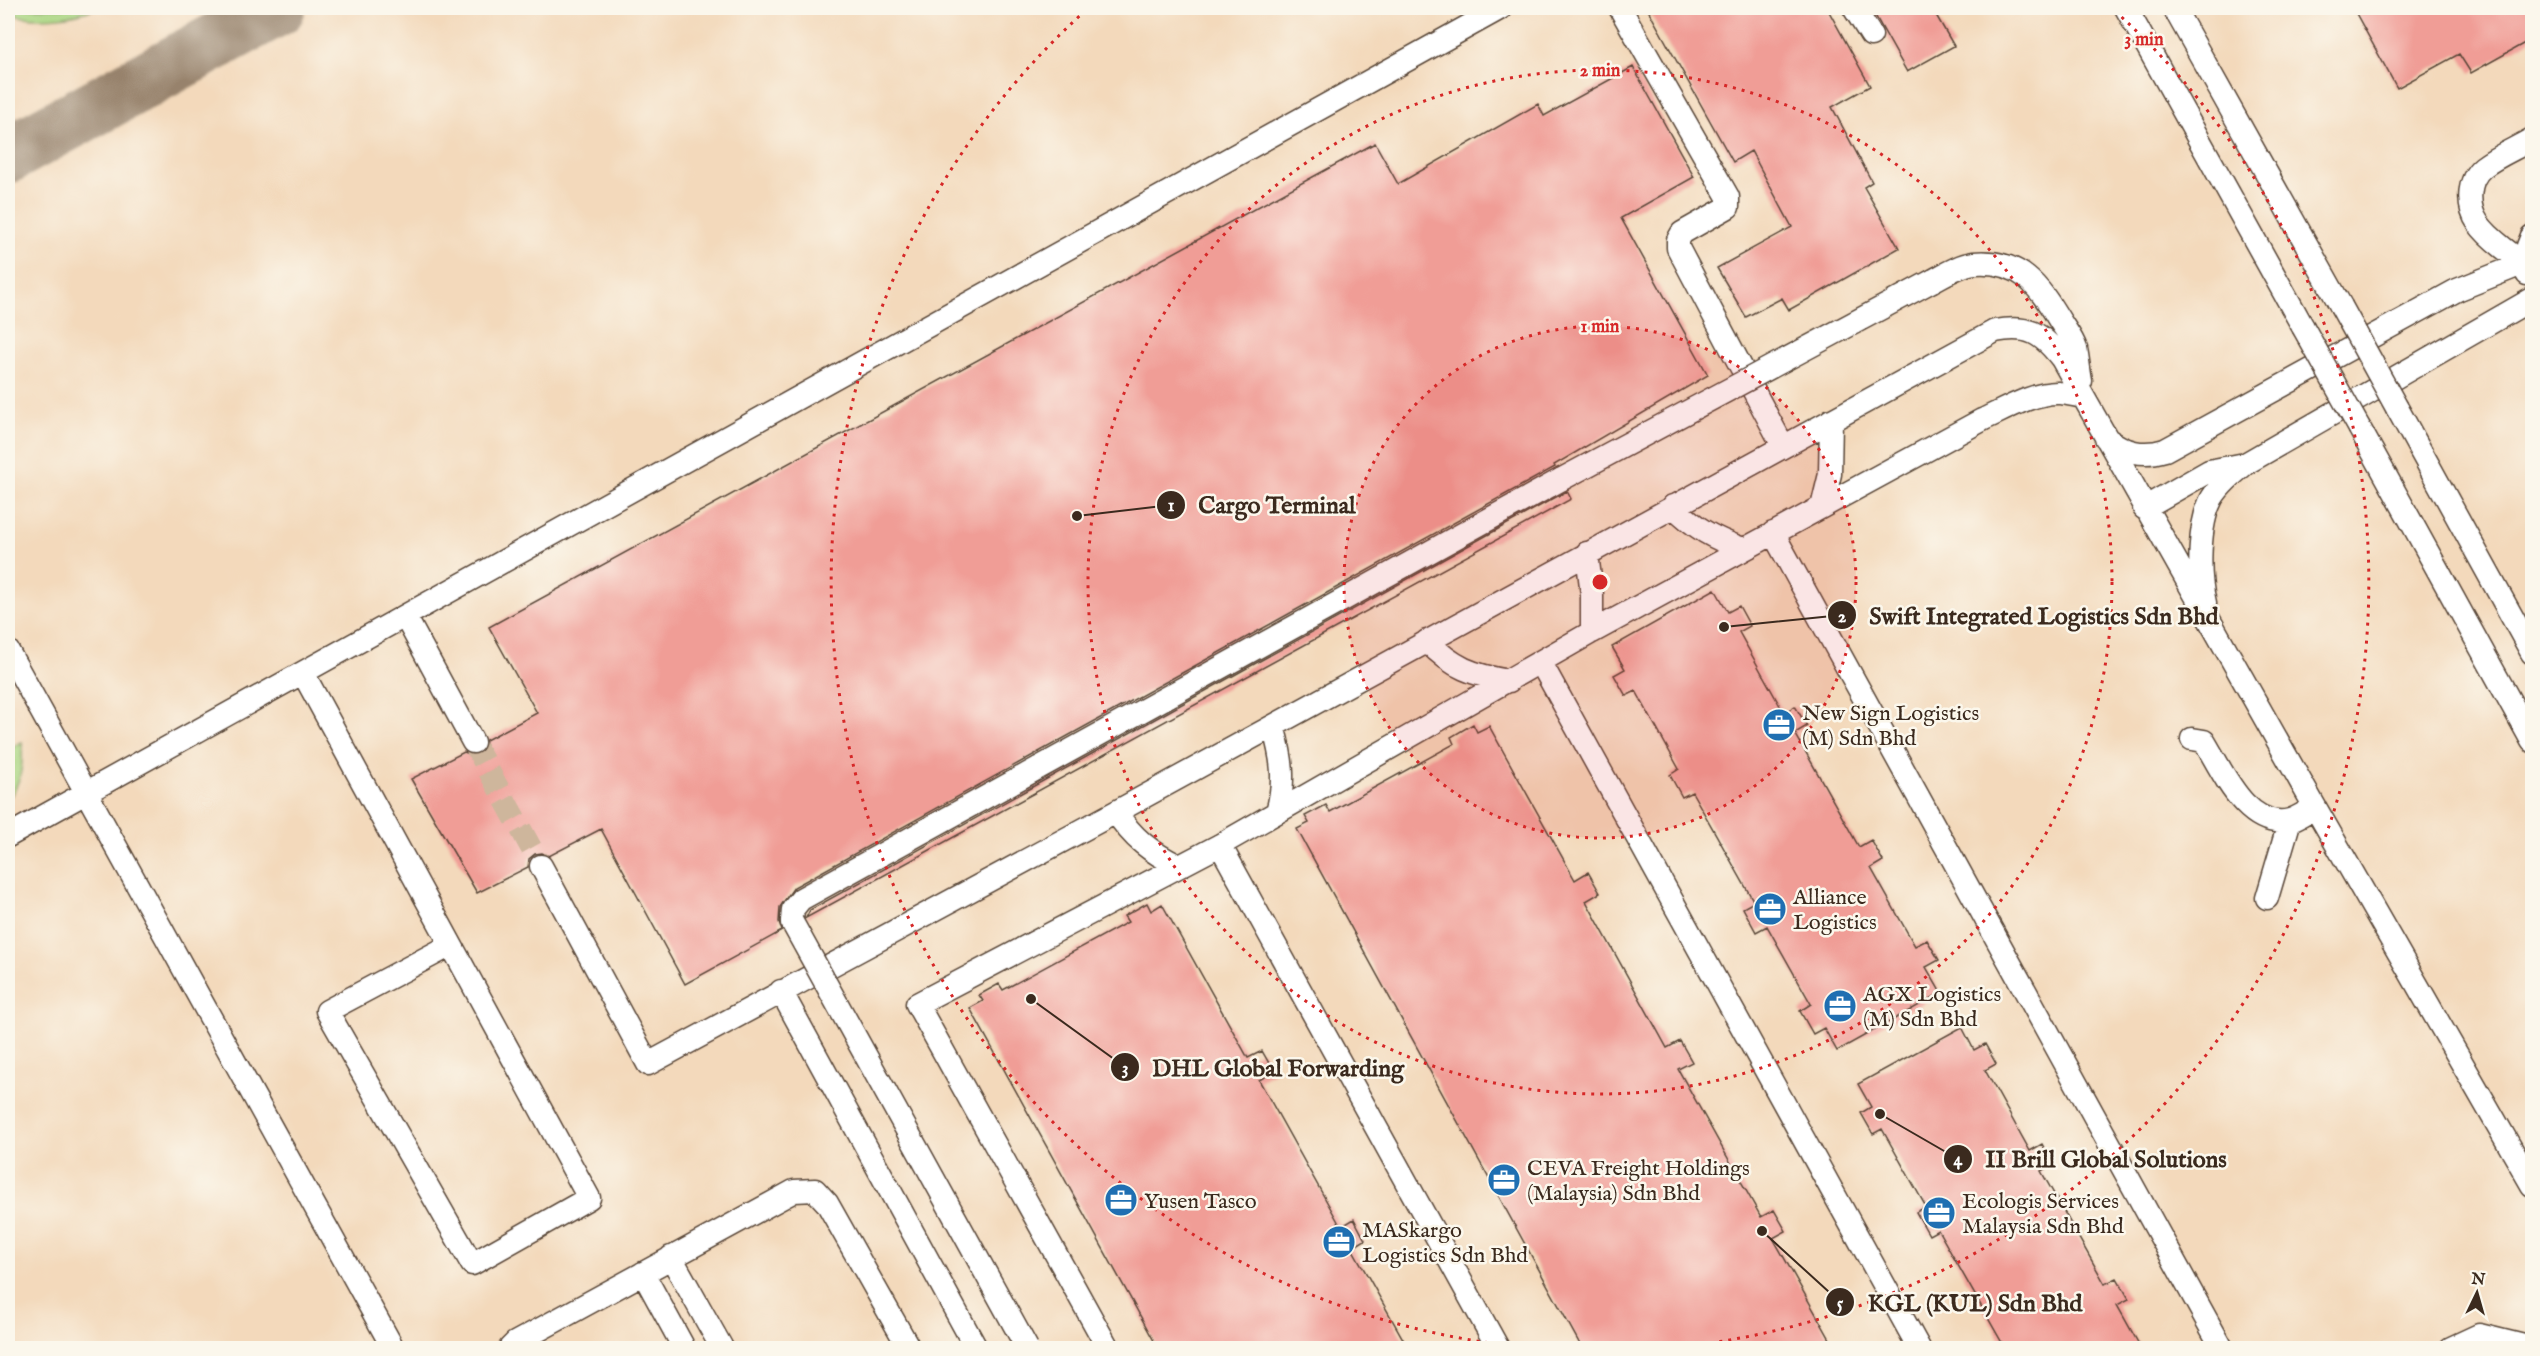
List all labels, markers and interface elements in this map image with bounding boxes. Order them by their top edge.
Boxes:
text: 3 min [2125,29,2164,52]
text: 2 min [1580,60,1621,83]
text: 1 min [1581,316,1620,339]
callout: Cargo Terminal [1156,484,1367,526]
text: Cargo Terminal [1198,491,1356,522]
text: 1 [1168,495,1175,518]
centre of rings [1590,572,1610,592]
callout: Swift Integrated Logistics Sdn Bhd [1827,594,2231,636]
text: Swift Integrated Logistics Sdn Bhd [1869,602,2220,633]
text: 2 [1838,606,1847,629]
place label: New Sign Logistics (M) Sdn Bhd [1802,700,1979,753]
office icon: New Sign Logistics (M) Sdn Bhd [1761,707,1797,743]
place label: Alliance Logistics [1792,884,1877,937]
office icon: Alliance Logistics [1752,891,1788,927]
place label: AGX Logistics (M) Sdn Bhd [1862,981,2001,1034]
office icon: AGX Logistics (M) Sdn Bhd [1822,988,1858,1024]
callout: DHL Global Forwarding [1110,1046,1416,1088]
text: DHL Global Forwarding [1152,1054,1405,1085]
text: 3 [1122,1058,1128,1081]
callout: II Brill Global Solutions [1943,1138,2238,1180]
text: II Brill Global Solutions [1985,1145,2227,1176]
text: 4 [1954,1149,1964,1172]
place label: CEVA Freight Holdings (Malaysia) Sdn Bhd [1527,1155,1750,1208]
office icon: CEVA Freight Holdings (Malaysia) Sdn Bhd [1486,1162,1522,1198]
office icon: Yusen Tasco [1103,1182,1139,1218]
place label: Yusen Tasco [1144,1188,1257,1216]
place label: Ecologis Services Malaysia Sdn Bhd [1962,1188,2124,1241]
office icon: Ecologis Services Malaysia Sdn Bhd [1921,1195,1957,1231]
place label: MASkargo Logistics Sdn Bhd [1362,1217,1528,1270]
office icon: MASkargo Logistics Sdn Bhd [1321,1224,1357,1260]
north arrow [2447,1263,2507,1323]
text: N [2469,1269,2486,1291]
callout: KGL (KUL) Sdn Bhd [1825,1281,2094,1323]
text: KGL (KUL) Sdn Bhd [1868,1289,2084,1320]
text: 5 [1837,1293,1844,1316]

